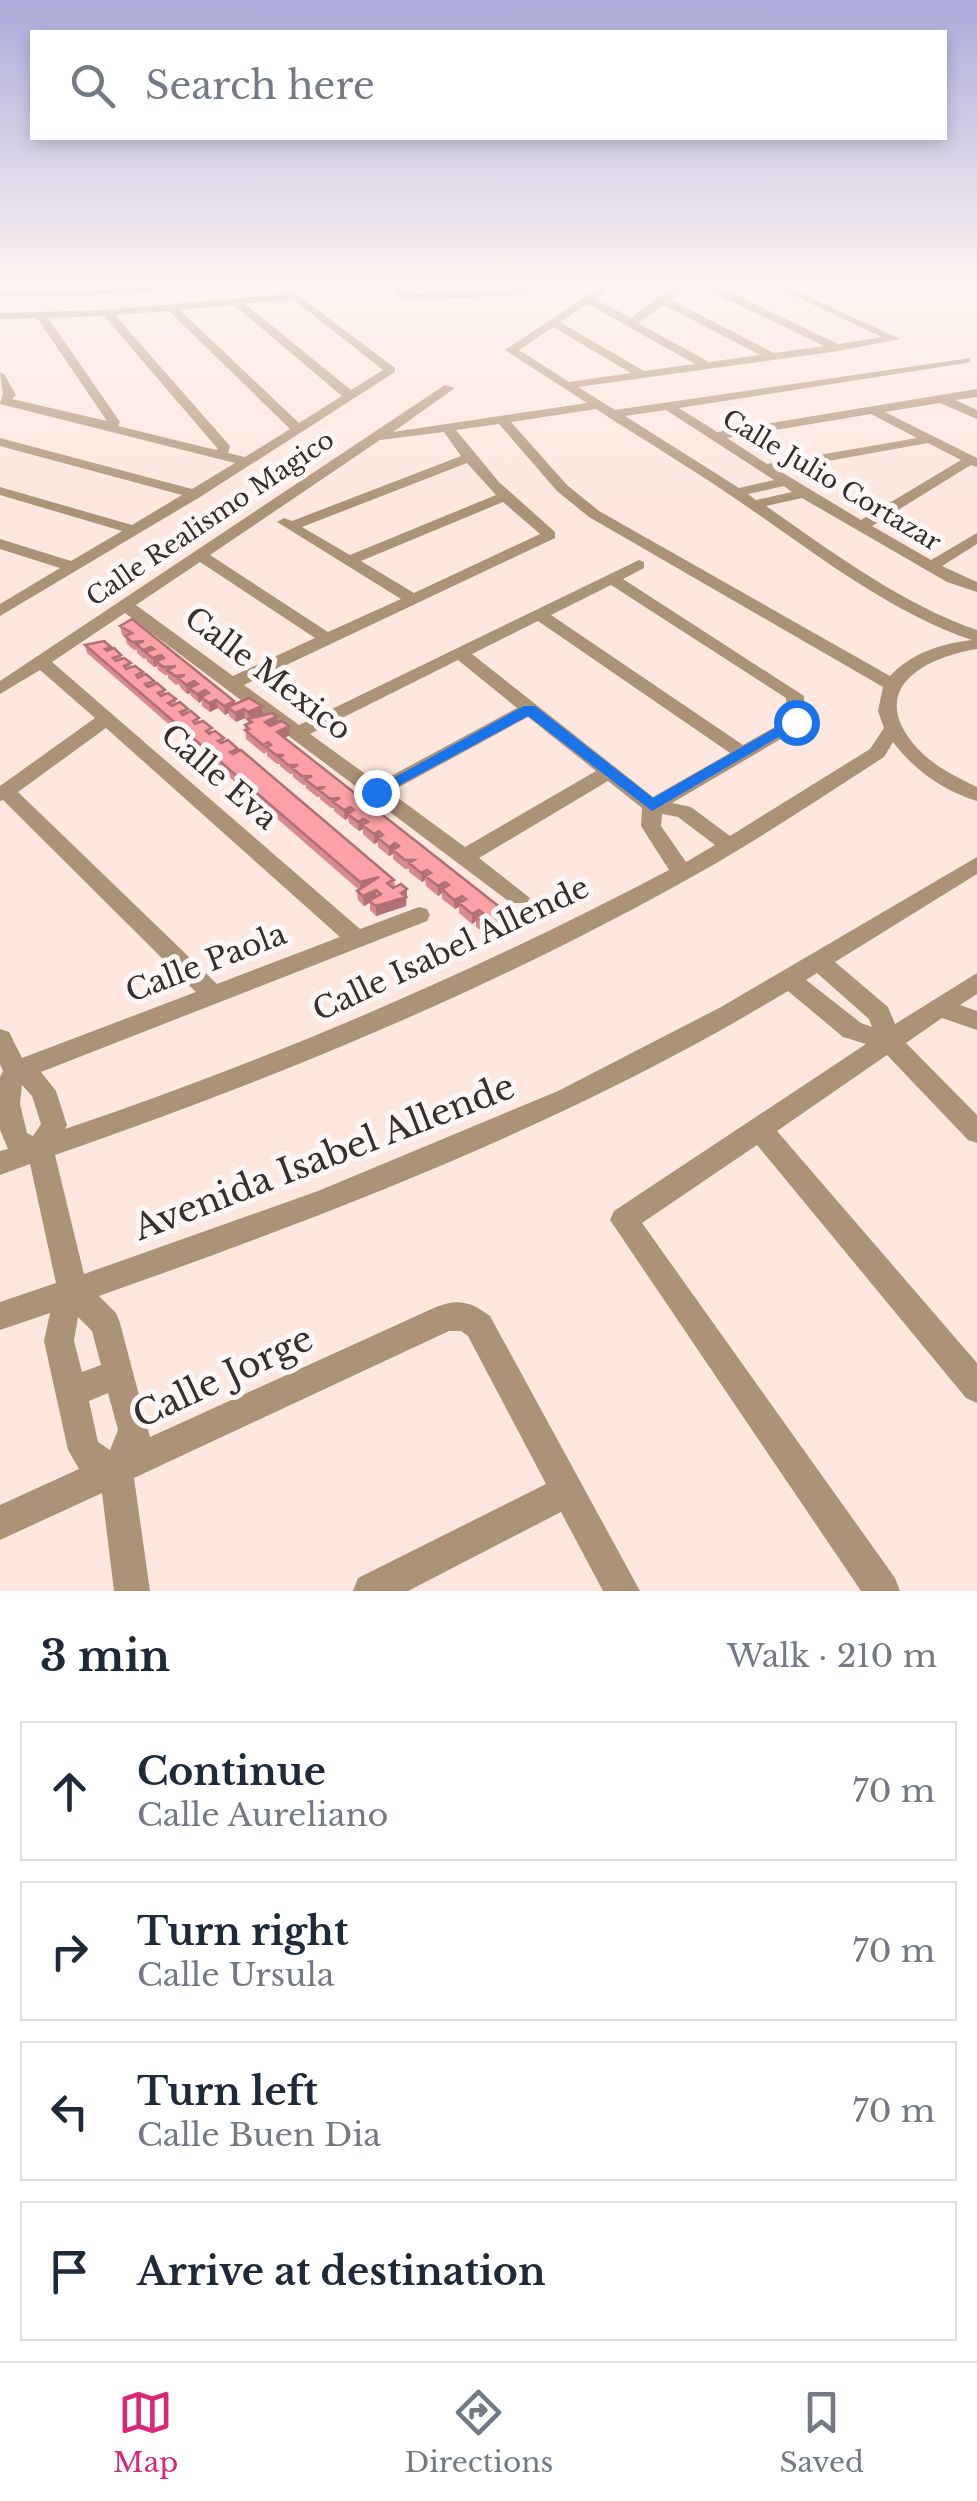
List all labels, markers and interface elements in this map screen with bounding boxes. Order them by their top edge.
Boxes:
search box [30,30,947,140]
icon: search [65,58,120,113]
text: Search here [145,62,375,109]
street label: Calle Julio Cortazar [717,403,947,558]
street label: Calle Realismo Magico [81,424,340,613]
street label: Calle Mexico [178,599,359,748]
route start [774,700,820,746]
street label: Calle Eva [154,716,285,837]
route end [354,770,400,816]
street label: Calle Isabel Allende [307,868,595,1029]
street label: Calle Paola [120,915,292,1010]
street label: Avenida Isabel Allende [126,1064,520,1249]
street label: Calle Jorge [126,1316,320,1437]
text: 3 min [40,1630,170,1682]
text: Walk · 210 m [727,1636,937,1676]
text: Continue [137,1748,326,1795]
icon: ahead [42,1764,97,1819]
text: 70 m [853,1771,935,1811]
text: Calle Aureliano [137,1795,388,1835]
text: Turn right [137,1908,348,1955]
icon: right [42,1924,97,1979]
text: 70 m [853,1931,935,1971]
text: Calle Ursula [137,1955,335,1995]
text: Turn left [137,2068,318,2115]
icon: left [42,2084,97,2139]
text: 70 m [853,2091,935,2131]
text: Calle Buen Dia [137,2115,381,2155]
icon: arrive [42,2244,97,2299]
text: Arrive at destination [137,2248,546,2295]
tab: Map [113,2385,178,2480]
tab: Directions [404,2385,553,2480]
tab: Saved [779,2385,864,2480]

